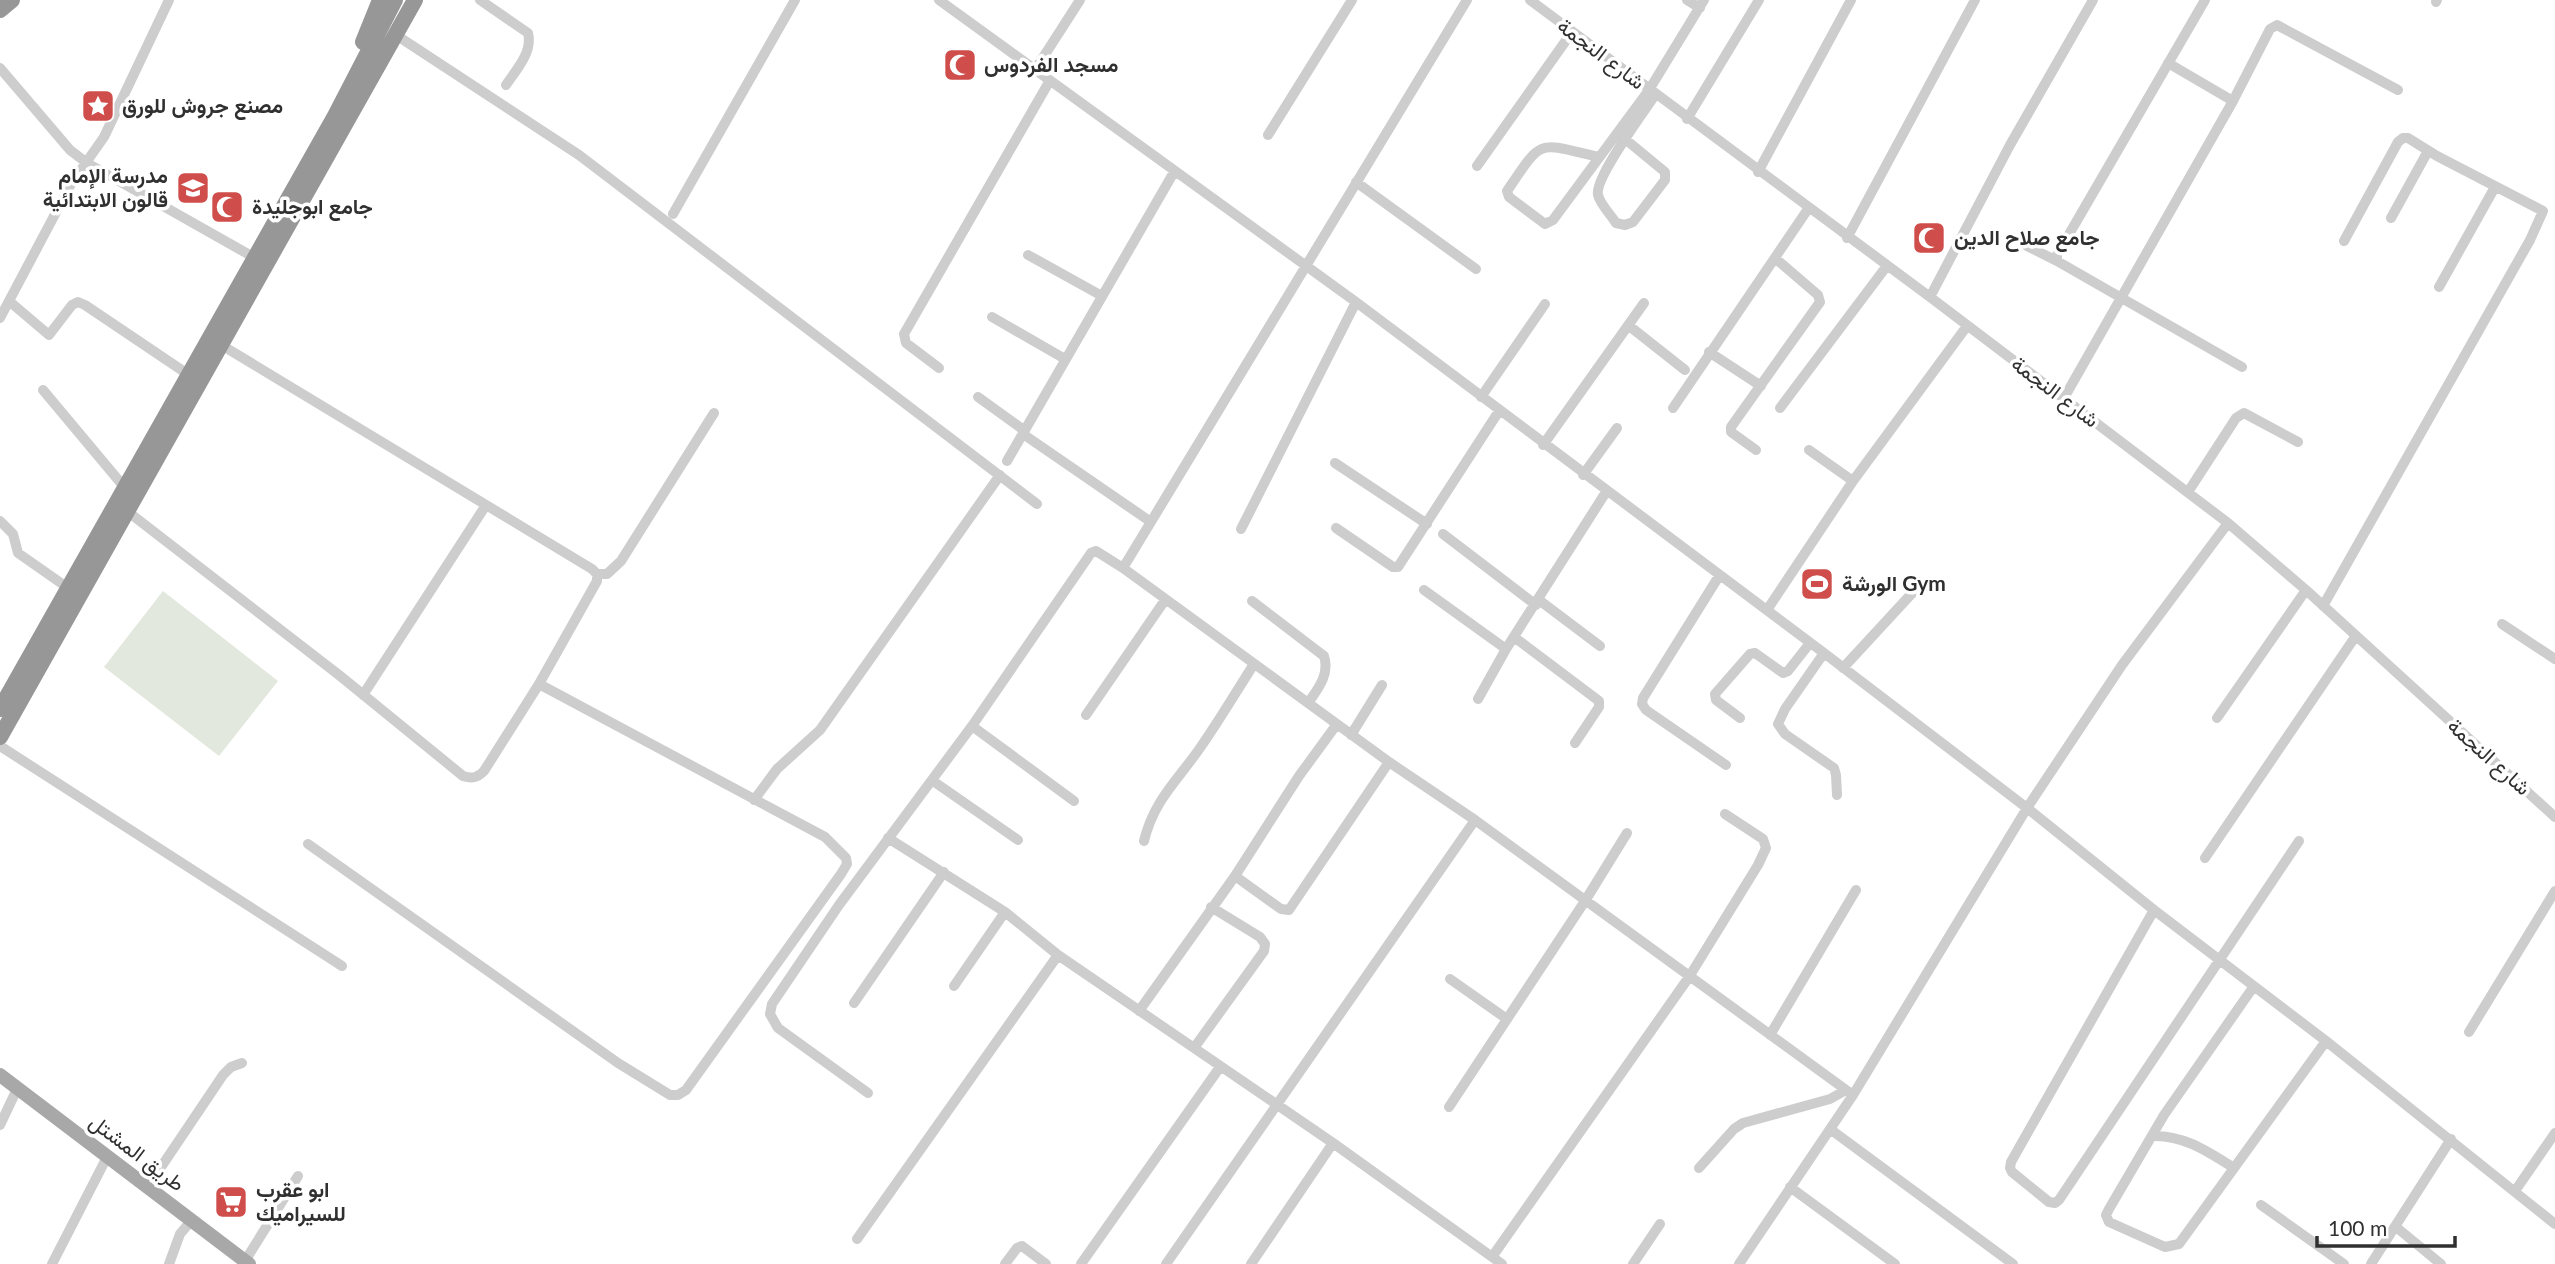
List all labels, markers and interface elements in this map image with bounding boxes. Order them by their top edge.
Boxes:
street label: شارع النجمة [1552,12,1650,96]
mosque icon: مسجد الفردوس [941,46,979,84]
place label: مسجد الفردوس [984,51,1118,78]
place icon: مصنع جروش للورق [79,87,117,125]
place label: مصنع جروش للورق [122,92,283,120]
place label: مدرسة الإمام قالون الابتدائية [43,162,168,213]
school or university icon: مدرسة الإمام قالون الابتدائية [174,169,212,207]
mosque icon: جامع ابوجليدة [208,188,246,226]
place label: جامع ابوجليدة [252,193,373,221]
mosque icon: جامع صلاح الدين [1910,219,1948,257]
place label: جامع صلاح الدين [1954,224,2100,252]
street label: شارع النجمة [2006,350,2104,434]
sports icon: الورشة Gym [1798,565,1836,603]
place label: الورشة Gym [1842,570,1946,597]
street label: شارع النجمة [2441,712,2537,802]
street label: طريق المشتل [84,1108,190,1197]
place label: ابو عقرب للسيراميك [256,1176,346,1227]
supermarket icon: ابو عقرب للسيراميك [212,1183,250,1221]
scale bar [2317,1204,2455,1248]
text: 100 m [2328,1215,2387,1240]

